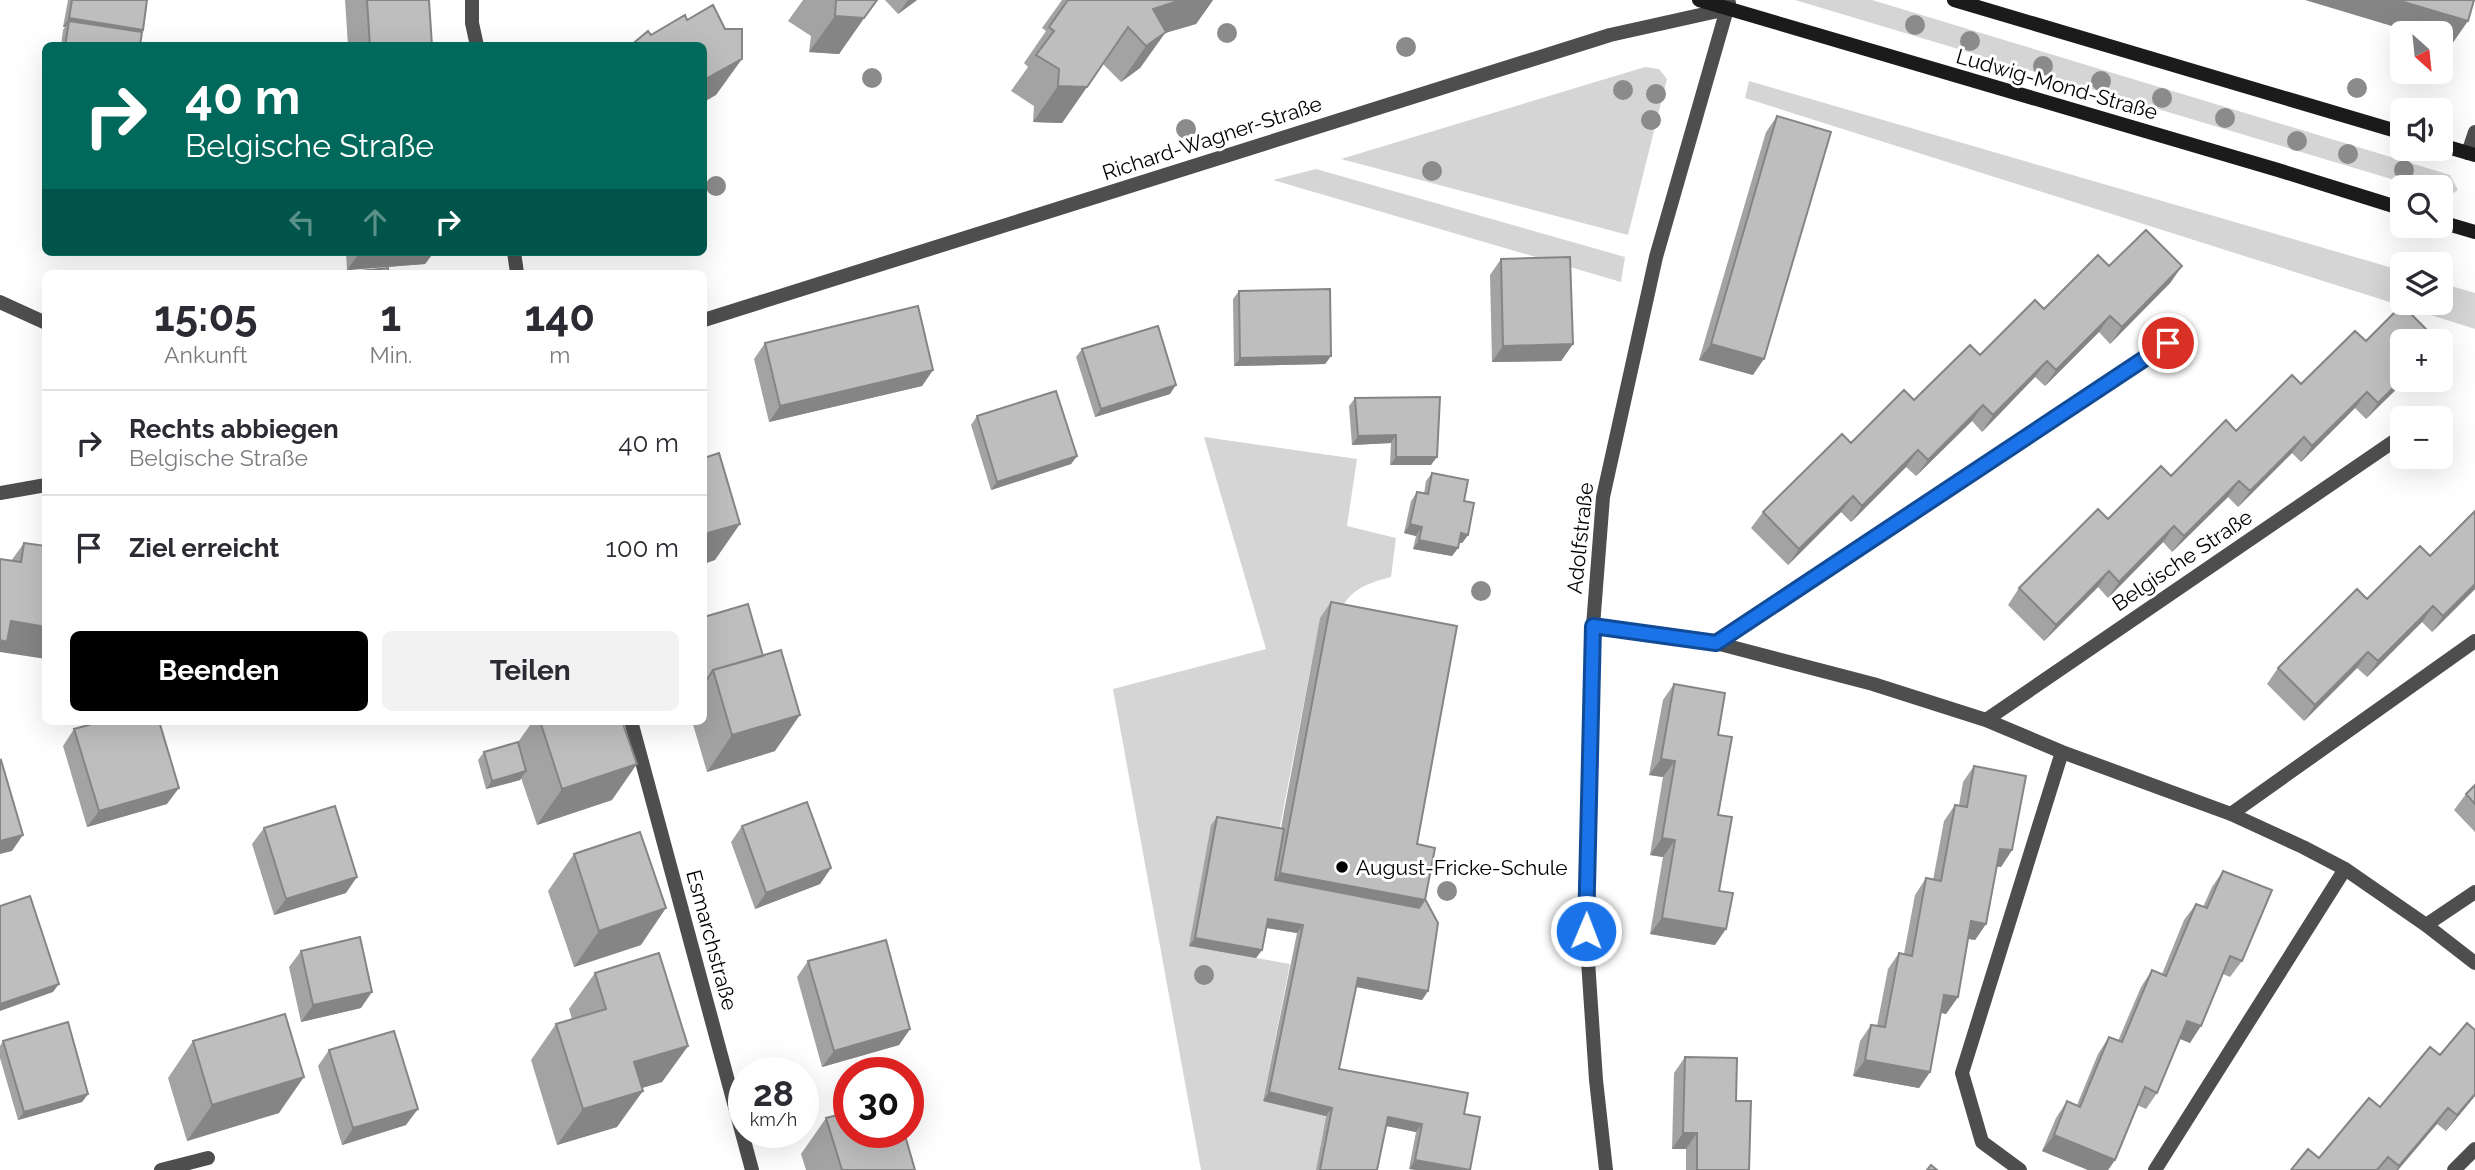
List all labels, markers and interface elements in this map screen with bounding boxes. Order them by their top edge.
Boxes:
north arrow [2390,21,2454,84]
map controls [2390,21,2453,469]
street label: Ludwig-Mond-Straße [1953,43,2161,125]
text: 40 m [185,68,300,125]
icon: right [70,70,161,161]
street label: Richard-Wagner-Straße [1099,91,1325,185]
button: sound [2390,98,2453,161]
text: Belgische Straße [185,127,434,164]
button: search [2390,175,2453,238]
icon: left [283,203,321,241]
icon: ahead [356,203,394,241]
icon: right [429,203,467,241]
button: layers [2390,252,2453,315]
text: 15:05 [154,292,257,341]
text: 1 [381,292,401,341]
text: 140 [524,292,595,341]
pin [2138,313,2198,373]
icon: arrive [2149,324,2187,362]
button: + [2390,329,2453,392]
text: Ankunft [164,341,247,368]
text: Min. [369,341,412,368]
text: m [549,341,570,368]
button: − [2390,406,2453,469]
text: Rechts abbiegen [129,414,339,444]
icon: right [70,424,108,462]
text: 40 m [618,428,679,458]
text: Belgische Straße [129,444,308,471]
street label: Adolfstraße [1562,481,1598,595]
street label: Belgische Straße [2107,504,2257,616]
icon: arrive [70,529,108,567]
text: Ziel erreicht [129,533,279,563]
text: 100 m [606,533,679,563]
button: Beenden [70,631,368,711]
button: Teilen [382,631,679,711]
place label: August-Fricke-Schule [1356,855,1568,880]
marker: August-Fricke-Schule [1334,859,1350,875]
street label: Esmarchstraße [681,867,743,1013]
position arrow [1549,894,1623,968]
speed limit sign: 30 [833,1057,924,1148]
text: 28 [753,1073,794,1114]
text: km/h [750,1109,797,1130]

